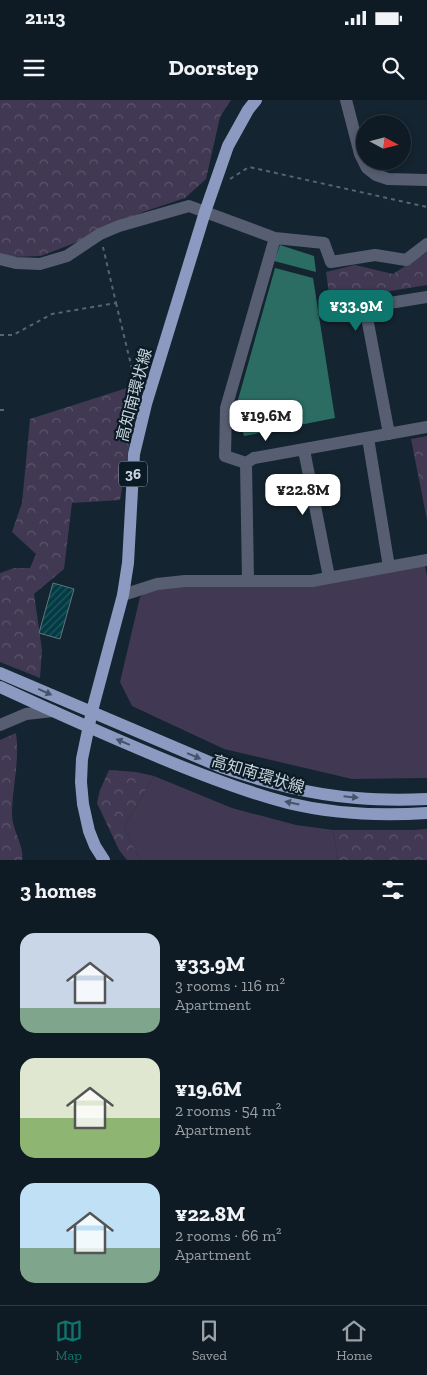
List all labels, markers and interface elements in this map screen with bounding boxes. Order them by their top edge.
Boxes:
text: 21:13 [25,6,65,29]
icon: menu [20,54,48,82]
text: Doorstep [168,54,259,81]
icon: search [379,54,407,82]
north arrow [356,115,411,170]
map controls [356,115,411,170]
pin: ¥33.9M [315,290,397,332]
text: ¥33.9M [329,296,383,315]
street label: 高知南環状線 [112,346,156,444]
pin: ¥19.6M [225,400,307,442]
text: ¥19.6M [241,406,291,425]
road number: 36 [119,462,147,486]
pin: ¥22.8M [262,474,344,516]
text: ¥22.8M [276,480,330,499]
one-way arrow [38,689,52,697]
one-way arrow [115,738,130,746]
street label: 高知南環状線 [209,751,307,797]
one-way arrow [187,752,201,760]
one-way arrow [343,793,359,801]
one-way arrow [284,799,299,807]
icon: filters [379,876,407,904]
text: 3 homes [20,878,96,903]
text: ¥33.9M [175,951,245,976]
icon: home [60,953,120,1013]
text: 3 rooms · 116 m² [175,976,285,995]
text: Apartment [175,995,251,1014]
text: ¥19.6M [175,1076,242,1101]
icon: home [60,1078,120,1138]
text: 2 rooms · 54 m² [175,1101,281,1120]
text: Apartment [175,1120,251,1139]
text: ¥22.8M [175,1201,245,1226]
icon: home [60,1203,120,1263]
text: 2 rooms · 66 m² [175,1226,282,1245]
text: Apartment [175,1245,251,1264]
tab: Map [55,1317,83,1364]
tab: Saved [192,1317,227,1364]
tab: Home [336,1317,372,1364]

